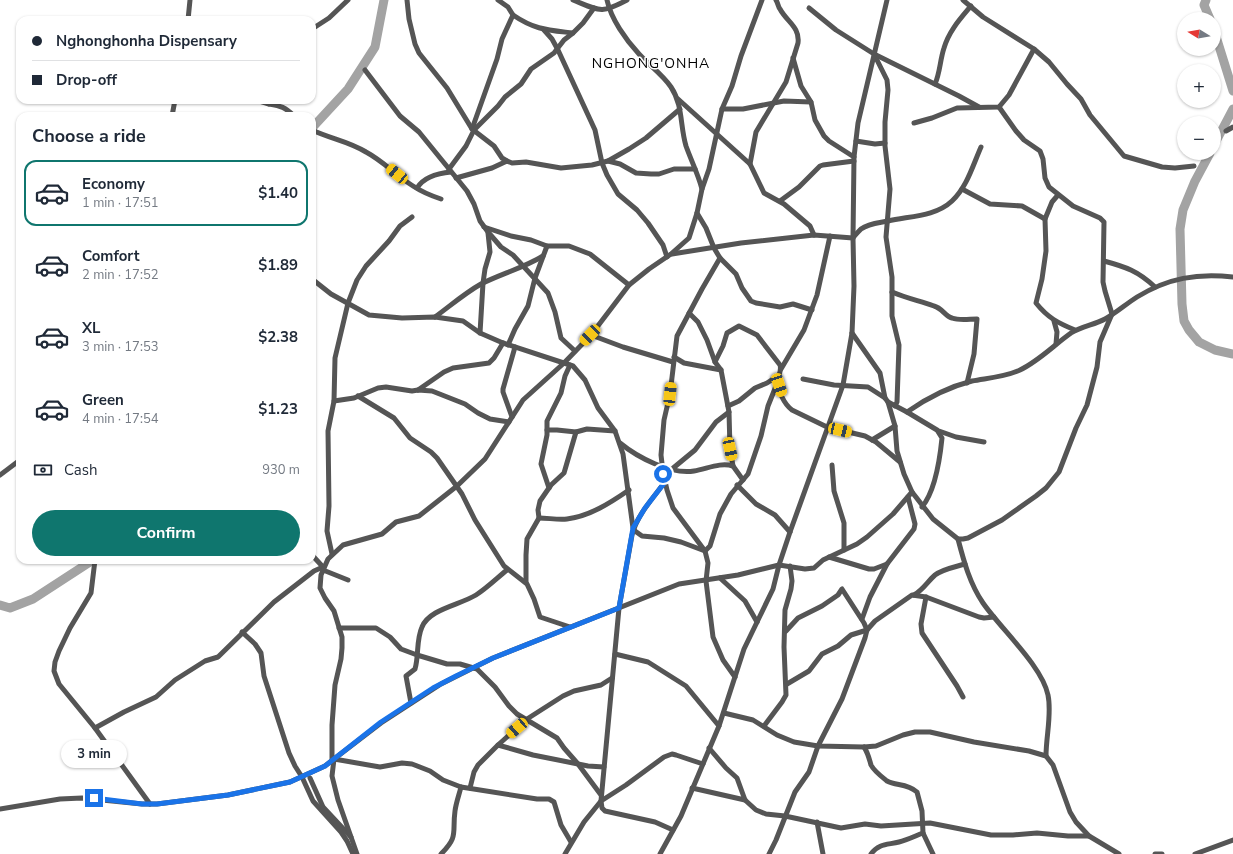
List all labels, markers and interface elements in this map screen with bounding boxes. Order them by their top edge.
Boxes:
north arrow [1177,12,1221,56]
map controls [1177,12,1221,160]
text: Nghonghonha Dispensary [56,31,237,51]
district label: NGHONG'ONHA [592,54,710,73]
button: + [1177,64,1221,108]
text: Drop-off [56,70,117,90]
button: − [1177,116,1221,160]
text: Choose a ride [32,124,146,148]
car [384,162,410,186]
text: Economy [82,174,145,194]
icon: car [34,175,70,211]
text: $1.40 [258,183,298,203]
text: 1 min · 17:51 [82,194,158,212]
text: Comfort [82,246,139,266]
icon: car [34,247,70,283]
text: $1.89 [258,255,298,275]
text: 2 min · 17:52 [82,266,158,284]
text: XL [82,318,101,338]
icon: car [34,319,70,355]
car [577,322,603,348]
text: $2.38 [258,327,298,347]
text: 3 min · 17:53 [82,338,158,356]
car [770,372,788,398]
car [663,381,677,407]
text: Green [82,390,124,410]
icon: car [34,391,70,427]
text: $1.23 [258,399,298,419]
text: 4 min · 17:54 [82,410,158,428]
car [827,421,853,439]
car [722,436,738,462]
icon: cash [32,459,54,481]
text: Cash [64,460,98,480]
text: 930 m [262,461,300,479]
route start [654,465,672,483]
button: Confirm [32,510,300,556]
car [504,716,530,740]
callout: 3 min [61,740,127,768]
text: 3 min [77,745,111,763]
route end [85,789,103,807]

